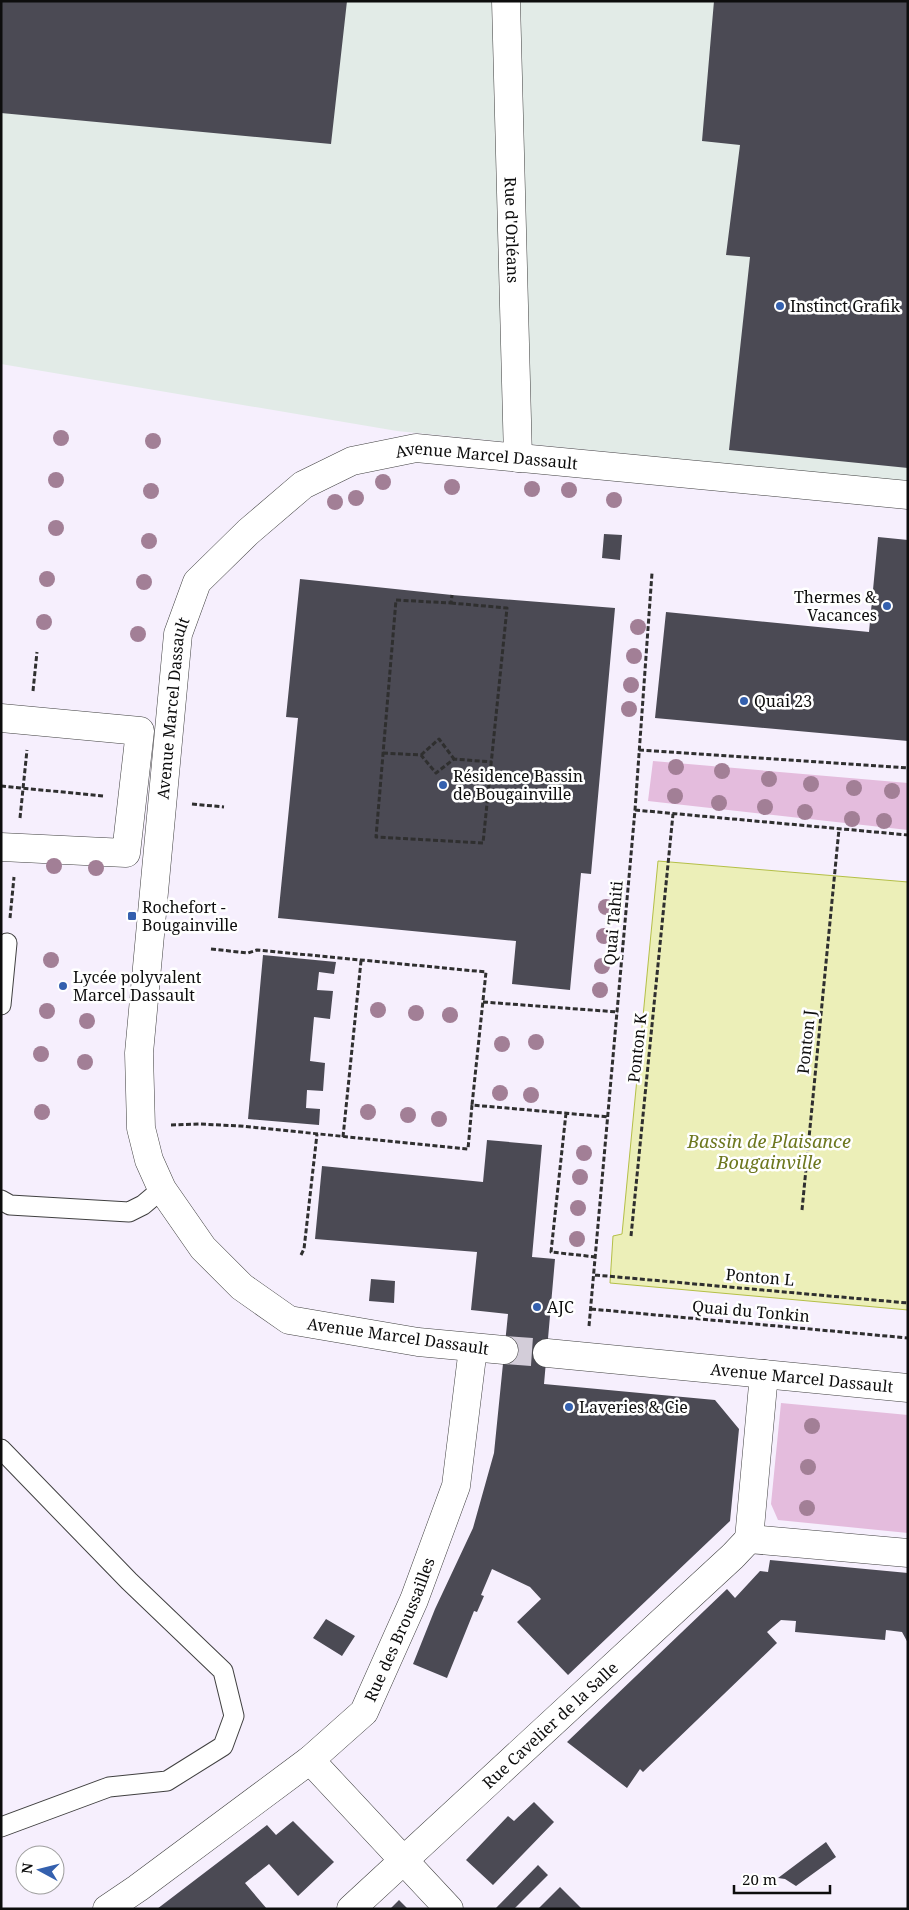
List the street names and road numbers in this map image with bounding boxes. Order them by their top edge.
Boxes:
street label: Rue d'Orléans [500,177,524,283]
street label: Avenue Marcel Dassault [393,437,579,474]
street label: Avenue Marcel Dassault [152,613,194,800]
street label: Quai Tahiti [598,880,628,966]
street label: Ponton J [792,1009,820,1075]
street label: Ponton K [622,1011,652,1084]
street label: Ponton L [725,1263,795,1291]
street label: Quai du Tonkin [691,1295,811,1327]
street label: Avenue Marcel Dassault [306,1312,491,1360]
street label: Avenue Marcel Dassault [709,1358,895,1398]
street label: Rue des Broussailles [359,1554,440,1705]
street label: Rue Cavelier de la Salle [477,1657,623,1793]

